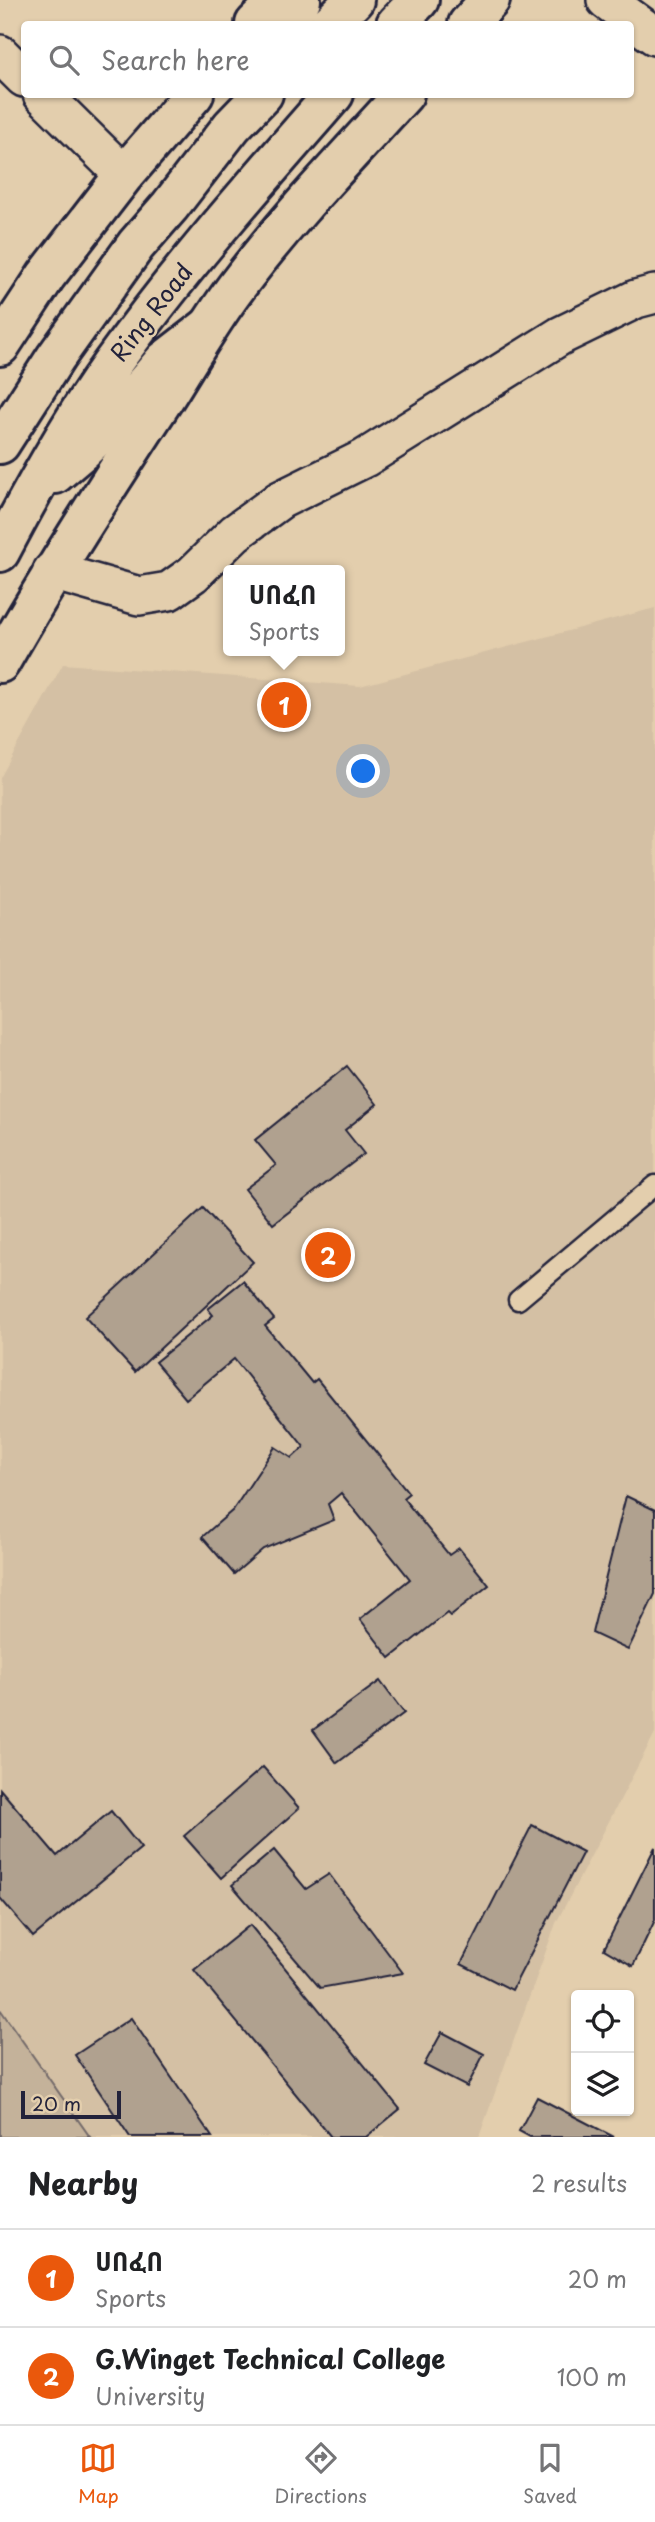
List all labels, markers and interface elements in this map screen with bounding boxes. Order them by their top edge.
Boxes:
search box [21,21,634,98]
text: Search here [101,40,250,79]
icon: search [45,41,83,79]
street label: Ring Road [100,255,200,369]
popup [223,565,345,656]
text: ሀበፈበ [248,574,317,613]
text: Sports [248,613,320,648]
pin: 1 [261,679,307,731]
your location [346,754,380,788]
pin: 2 [305,1229,351,1281]
map controls [571,1990,634,2116]
button: locate [571,1990,634,2053]
button: layers [571,2053,634,2116]
scale bar [21,2088,121,2120]
text: 20 m [32,2089,81,2117]
text: Nearby [28,2160,138,2205]
text: 2 results [531,2165,627,2200]
text: ሀበፈበ [95,2241,163,2280]
text: 1 [46,2261,57,2296]
text: 20 m [568,2261,627,2296]
text: Sports [95,2280,166,2315]
text: G.Winget Technical College [95,2339,446,2378]
text: 2 [43,2359,59,2394]
text: 100 m [557,2359,627,2394]
text: University [95,2378,205,2413]
tab: Map [78,2439,119,2509]
tab: Directions [275,2439,367,2509]
tab: Saved [523,2439,577,2509]

